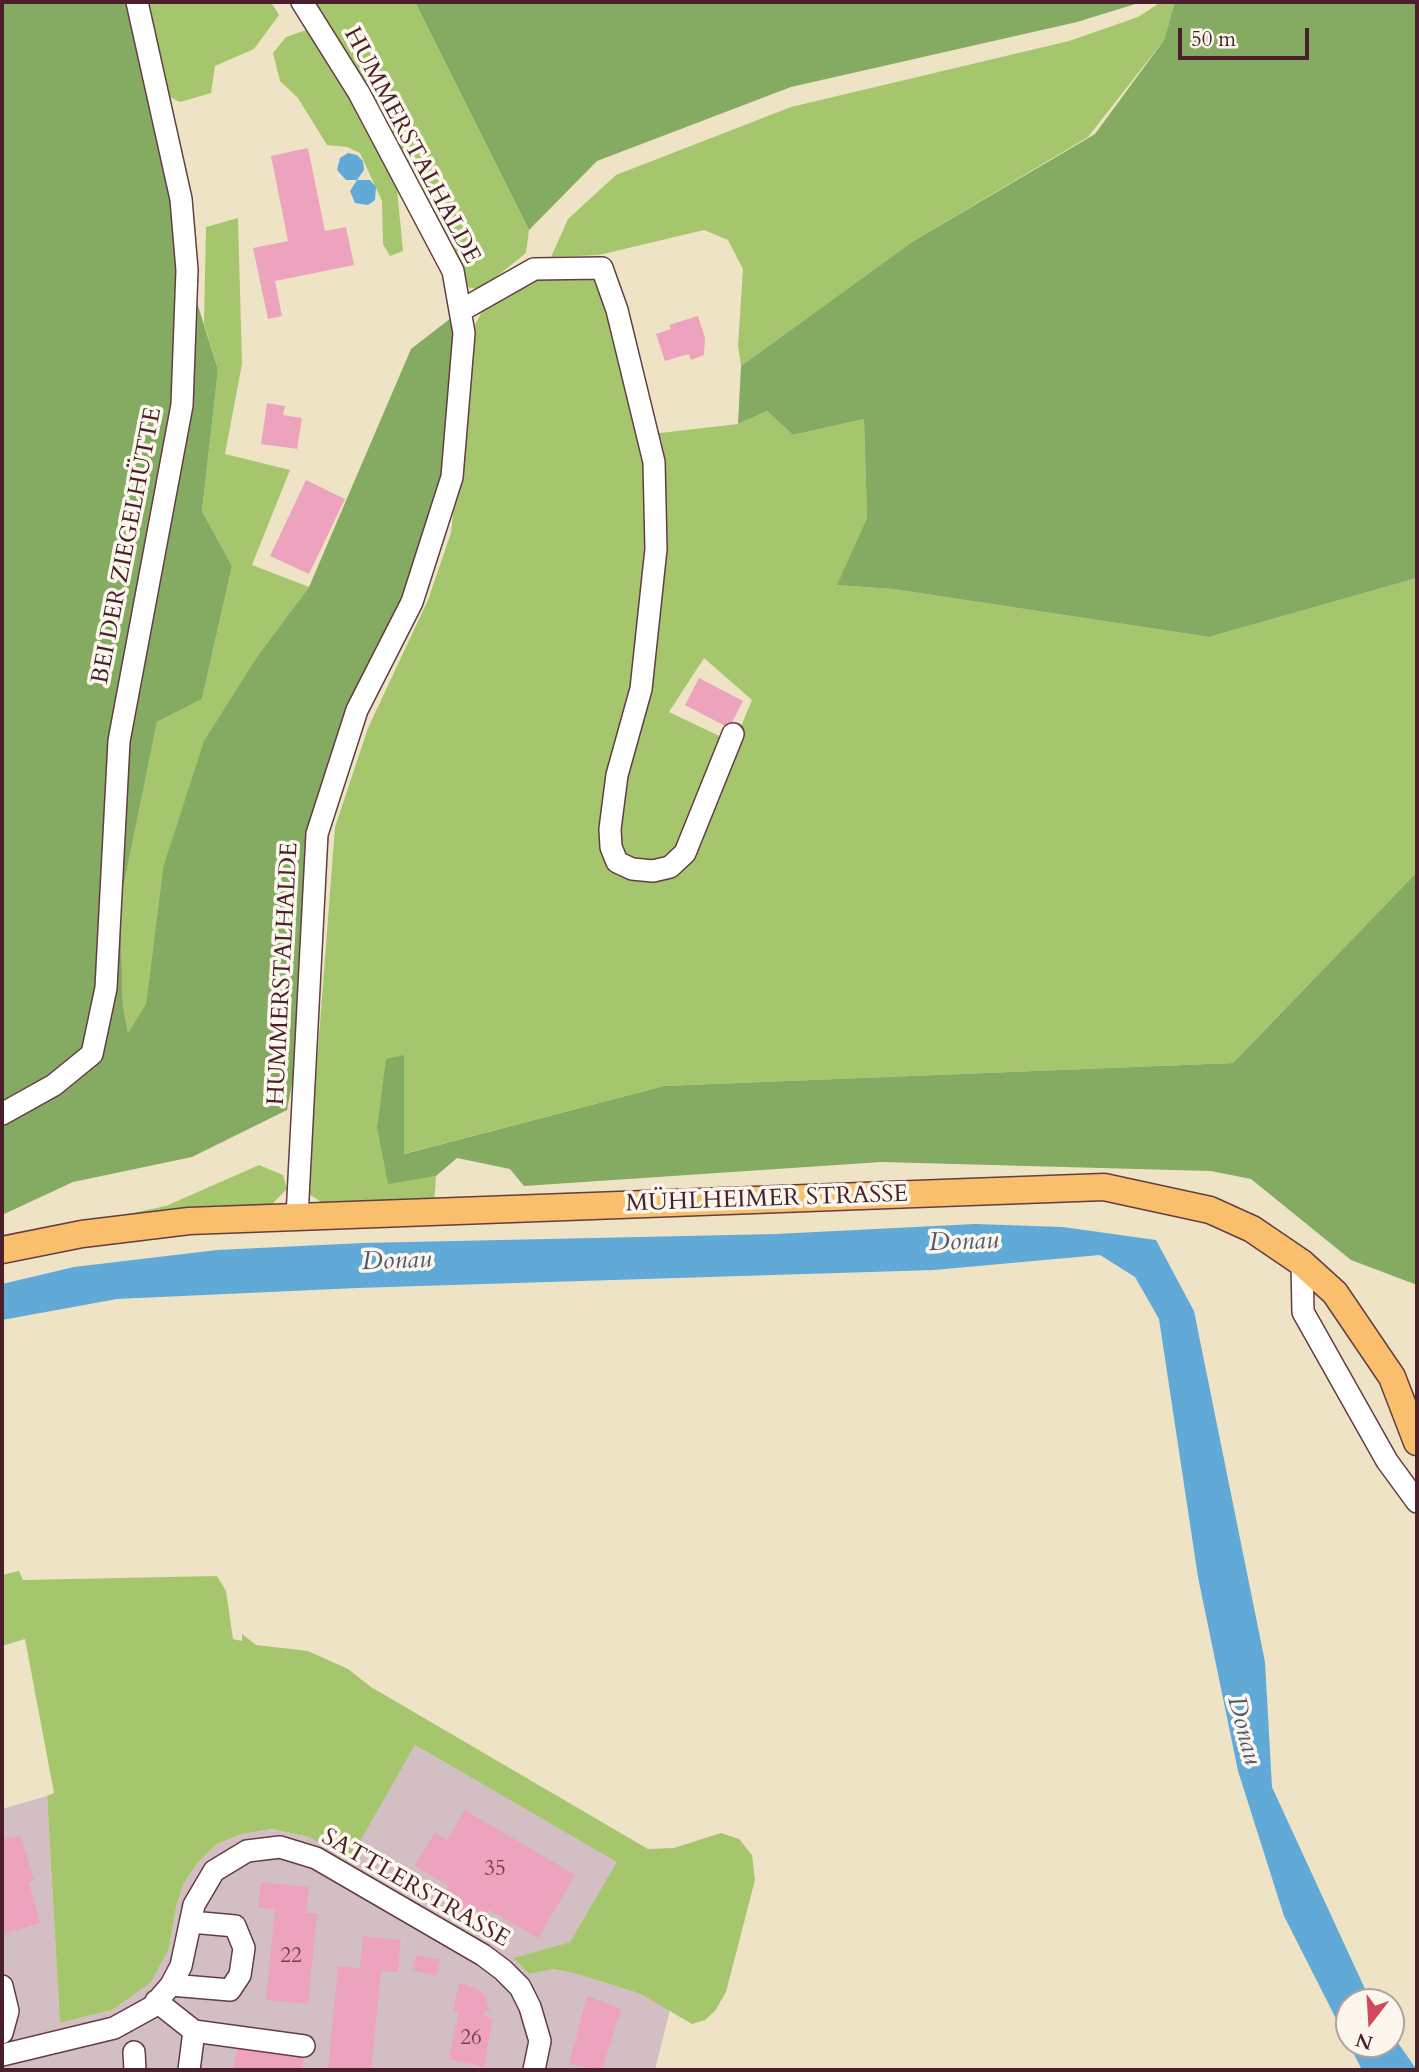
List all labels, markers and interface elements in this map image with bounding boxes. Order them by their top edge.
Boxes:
scale bar [1181,14,1312,58]
street label: HUMMERSTALHALDE [336,23,486,269]
text: 50 m [1191,25,1236,54]
street label: BEI DER ZIEGELHÜTTE [87,405,169,687]
street label: HUMMERSTALHALDE [263,842,305,1106]
street label: MÜHLHEIMER STRASSE [625,1181,909,1219]
water label: Donau [928,1226,1000,1260]
water label: Donau [361,1245,433,1279]
water label: Donau [1219,1693,1267,1769]
street label: SATTLERSTRASSE [316,1823,514,1955]
house number: 35 [484,1857,506,1883]
house number: 22 [280,1944,302,1970]
north arrow [1335,1988,1405,2058]
house number: 26 [460,2026,482,2052]
text: N [1353,2026,1376,2056]

